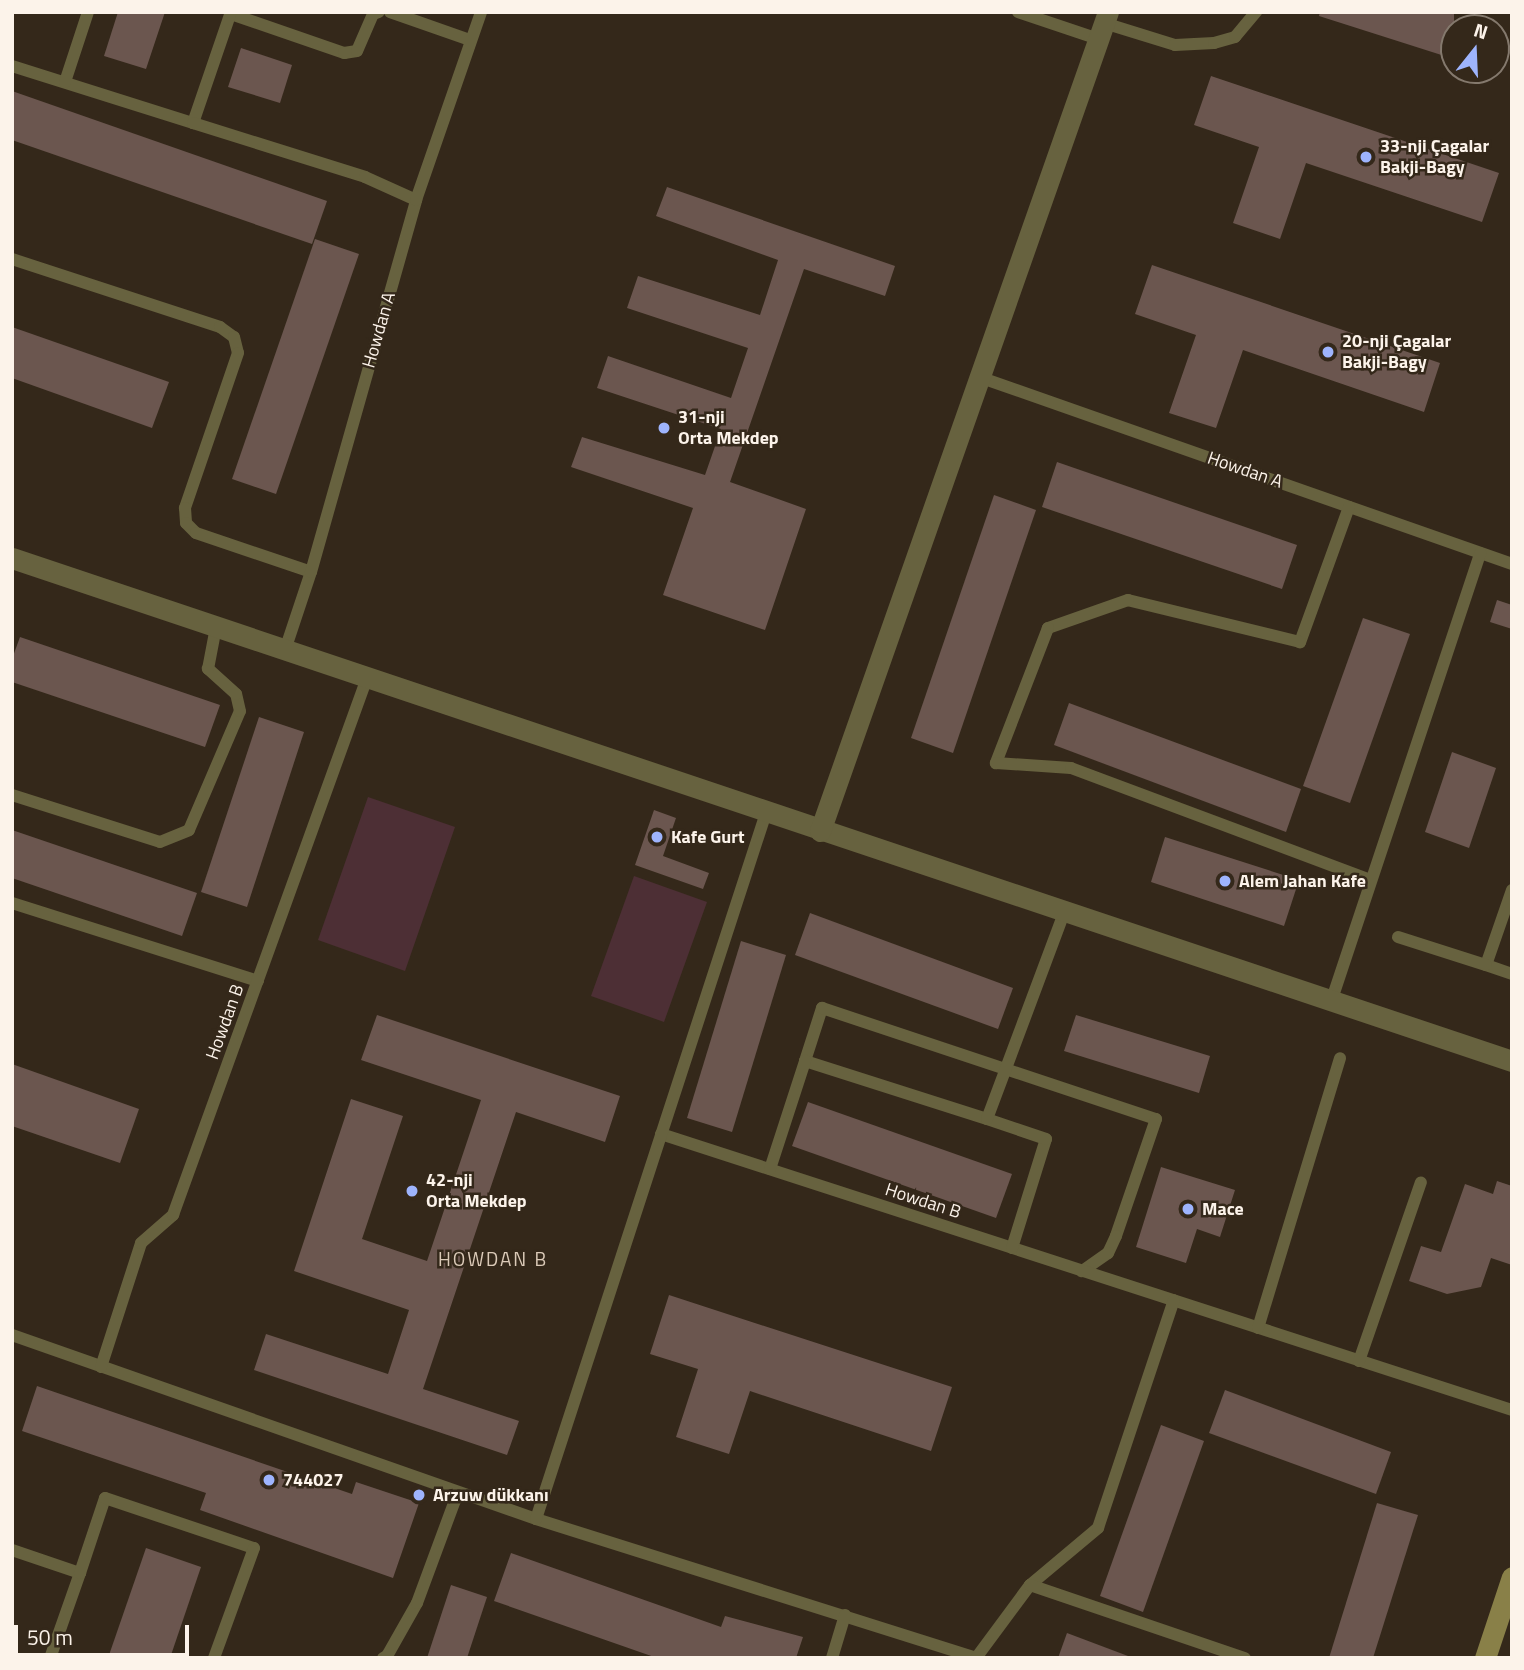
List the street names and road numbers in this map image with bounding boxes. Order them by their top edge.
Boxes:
street label: Howdan A [358,290,400,370]
street label: Howdan A [1205,447,1285,493]
street label: Howdan B [201,981,249,1063]
street label: Howdan B [882,1179,964,1223]

